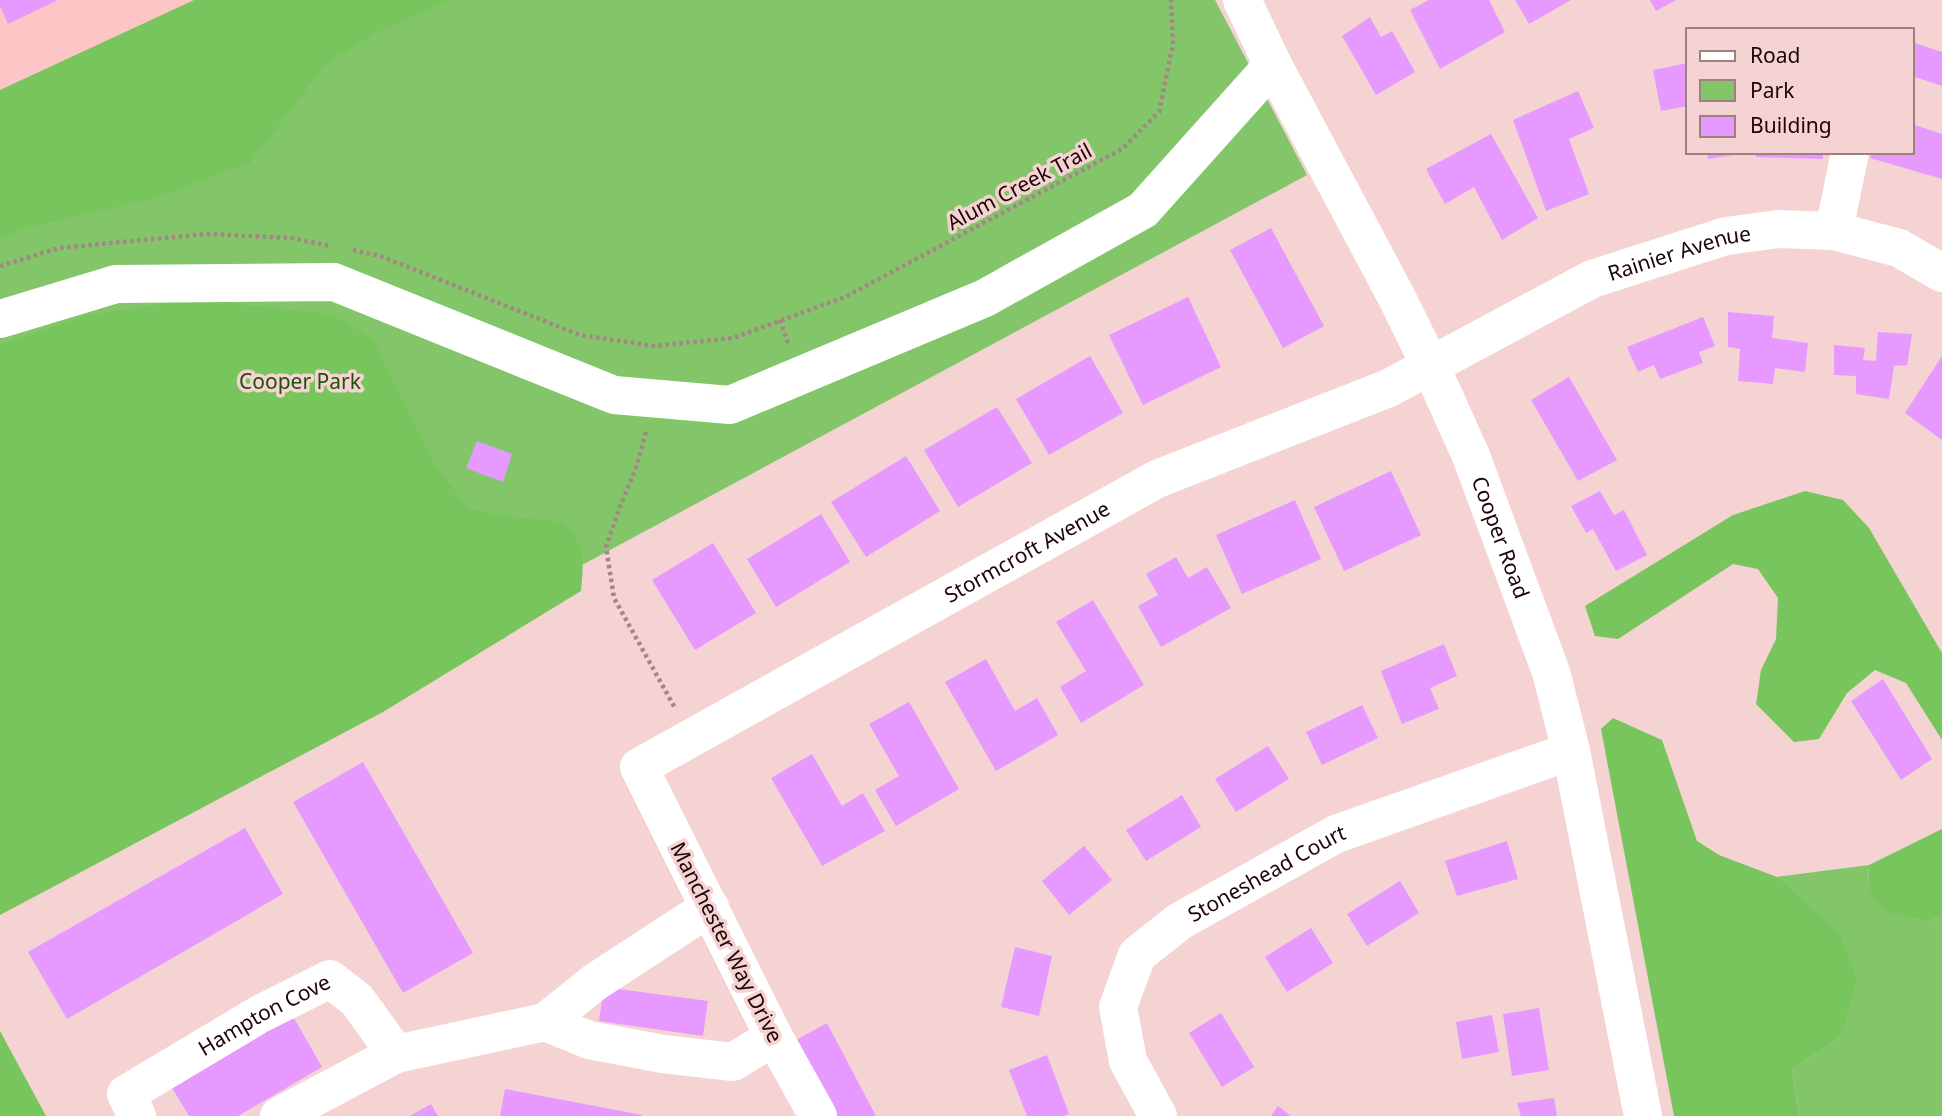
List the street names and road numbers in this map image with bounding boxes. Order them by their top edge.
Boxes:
street label: Alum Creek Trail [942,136,1096,236]
street label: Rainier Avenue [1604,219,1753,287]
street label: Cooper Road [1466,472,1536,602]
street label: Stormcroft Avenue [939,494,1115,609]
street label: Stoneshead Court [1183,818,1350,928]
street label: Manchester Way Drive [664,837,790,1047]
street label: Hampton Cove [193,967,335,1062]

